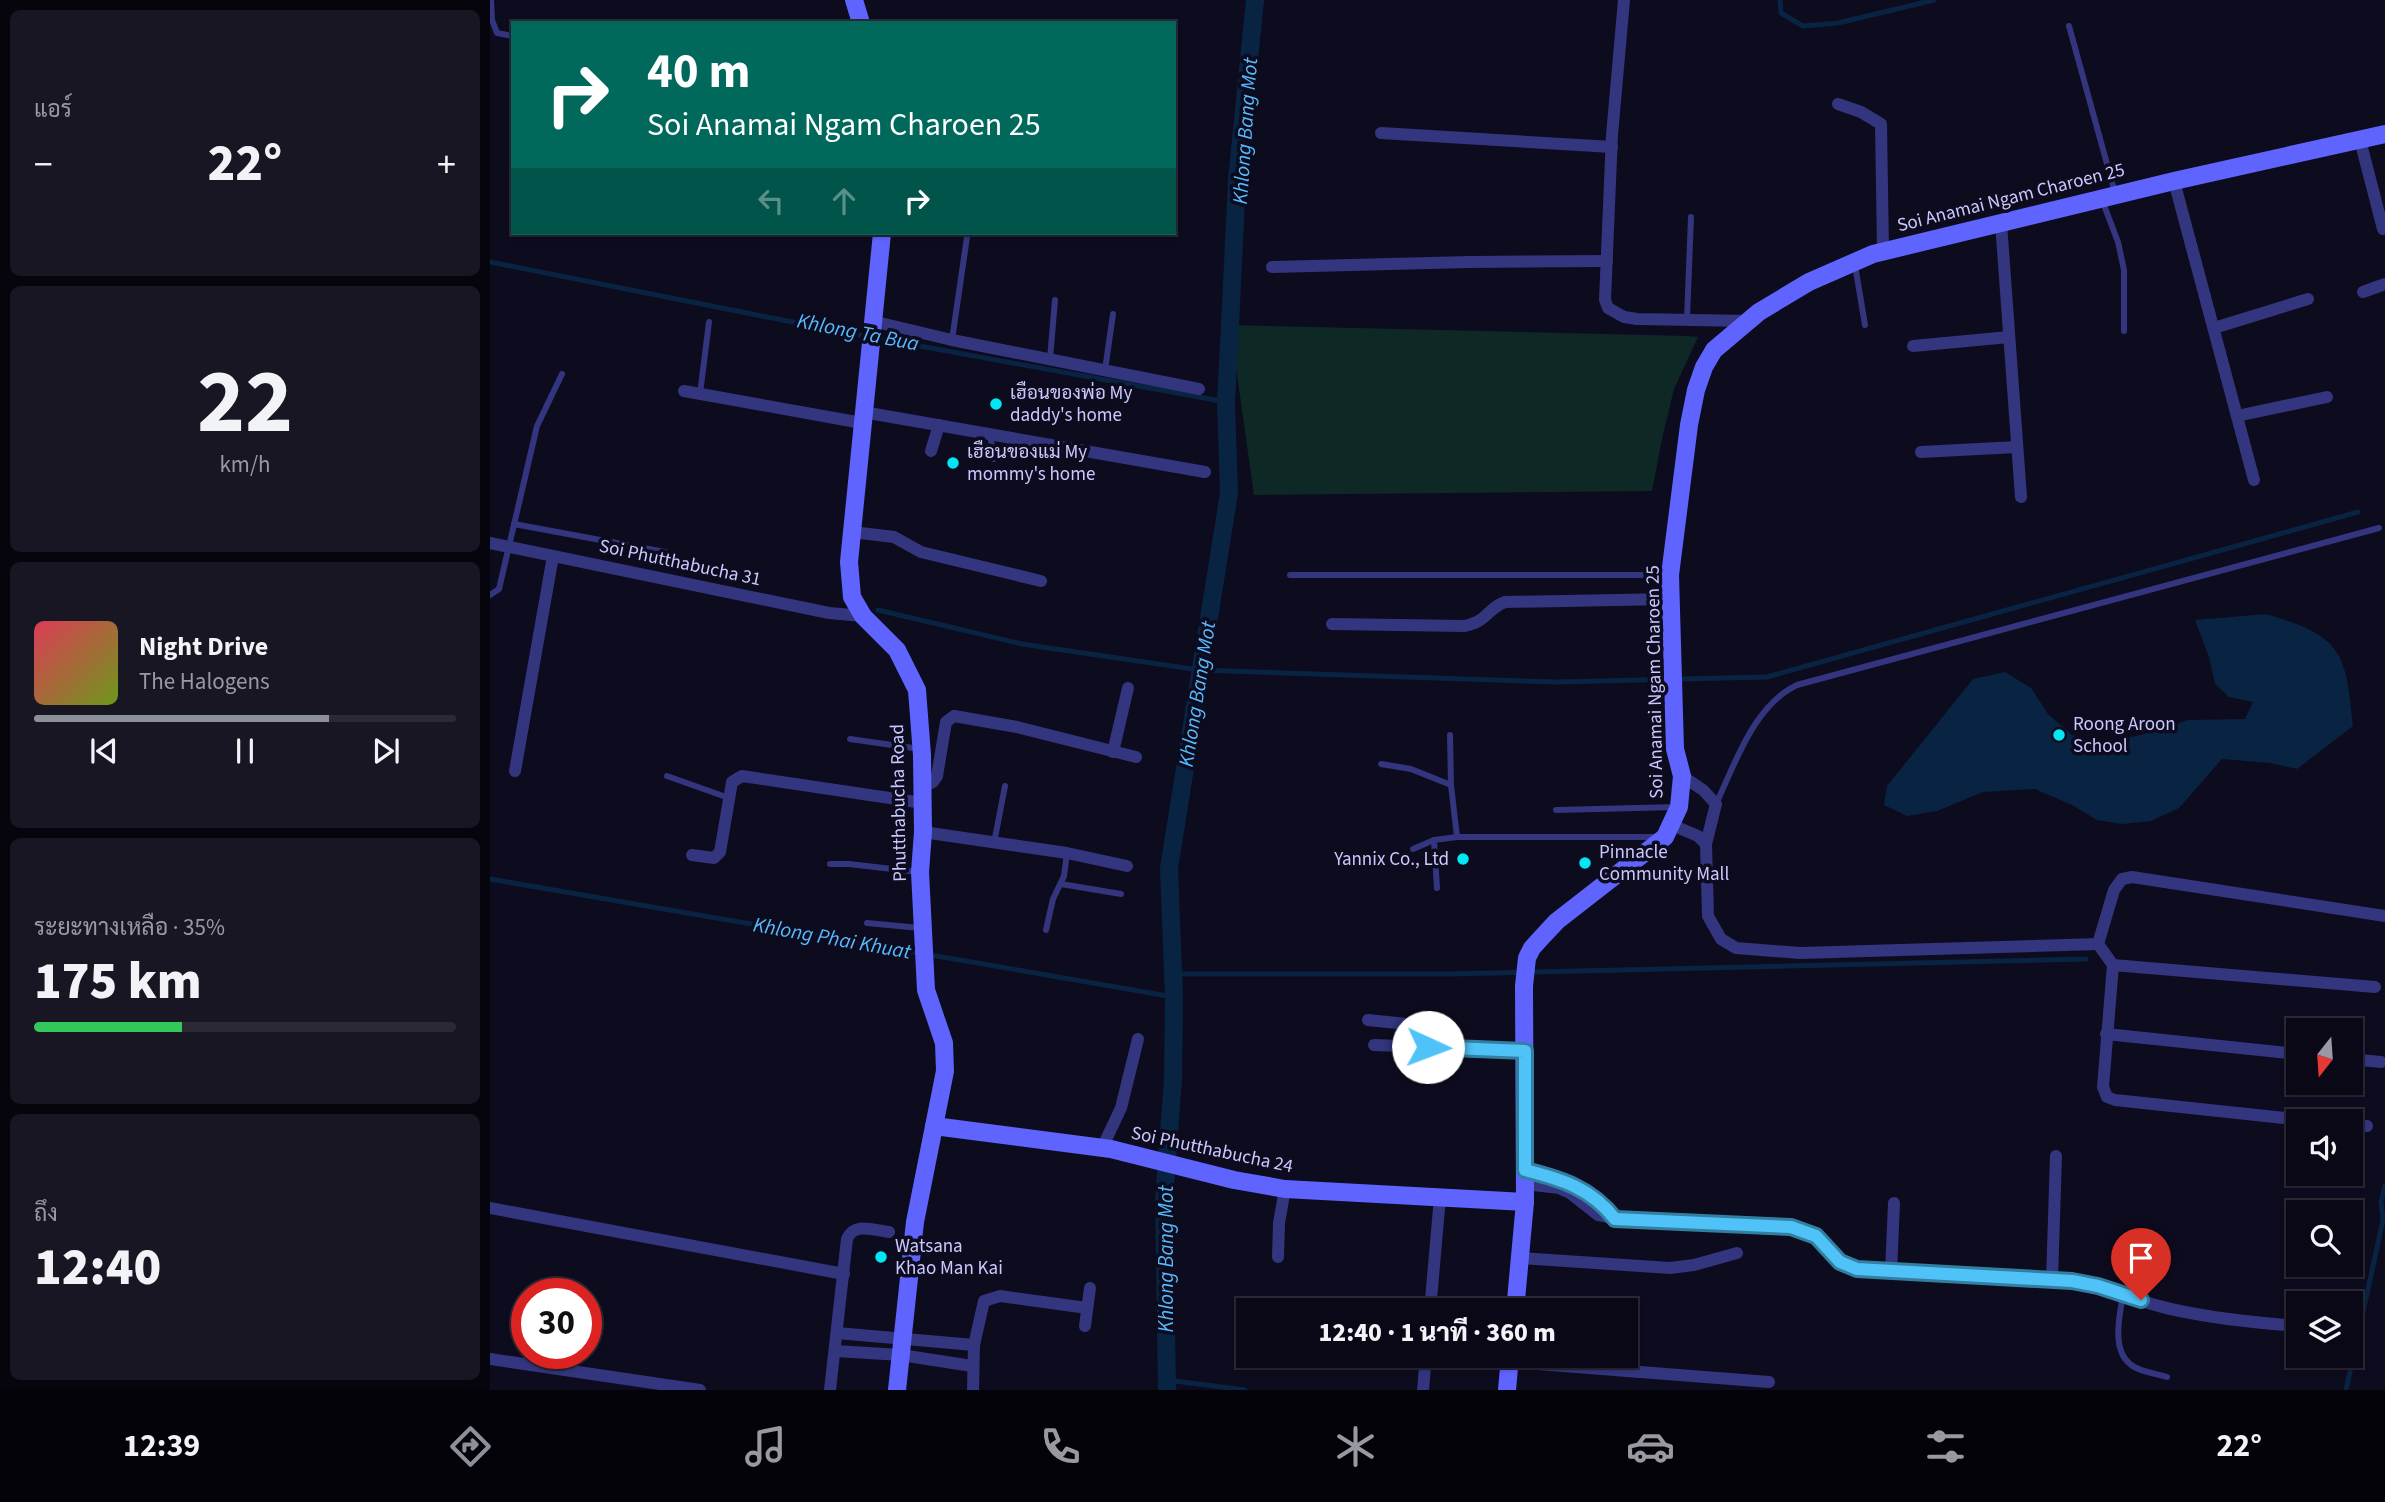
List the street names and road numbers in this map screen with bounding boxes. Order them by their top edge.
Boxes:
street label: Soi Anamai Ngam Charoen 25 [1894,157,2128,239]
street label: Soi Phutthabucha 31 [597,533,763,593]
street label: Soi Anamai Ngam Charoen 25 [1639,565,1671,799]
street label: Phutthabucha Road [884,724,914,882]
street label: Soi Phutthabucha 24 [1129,1120,1295,1180]

